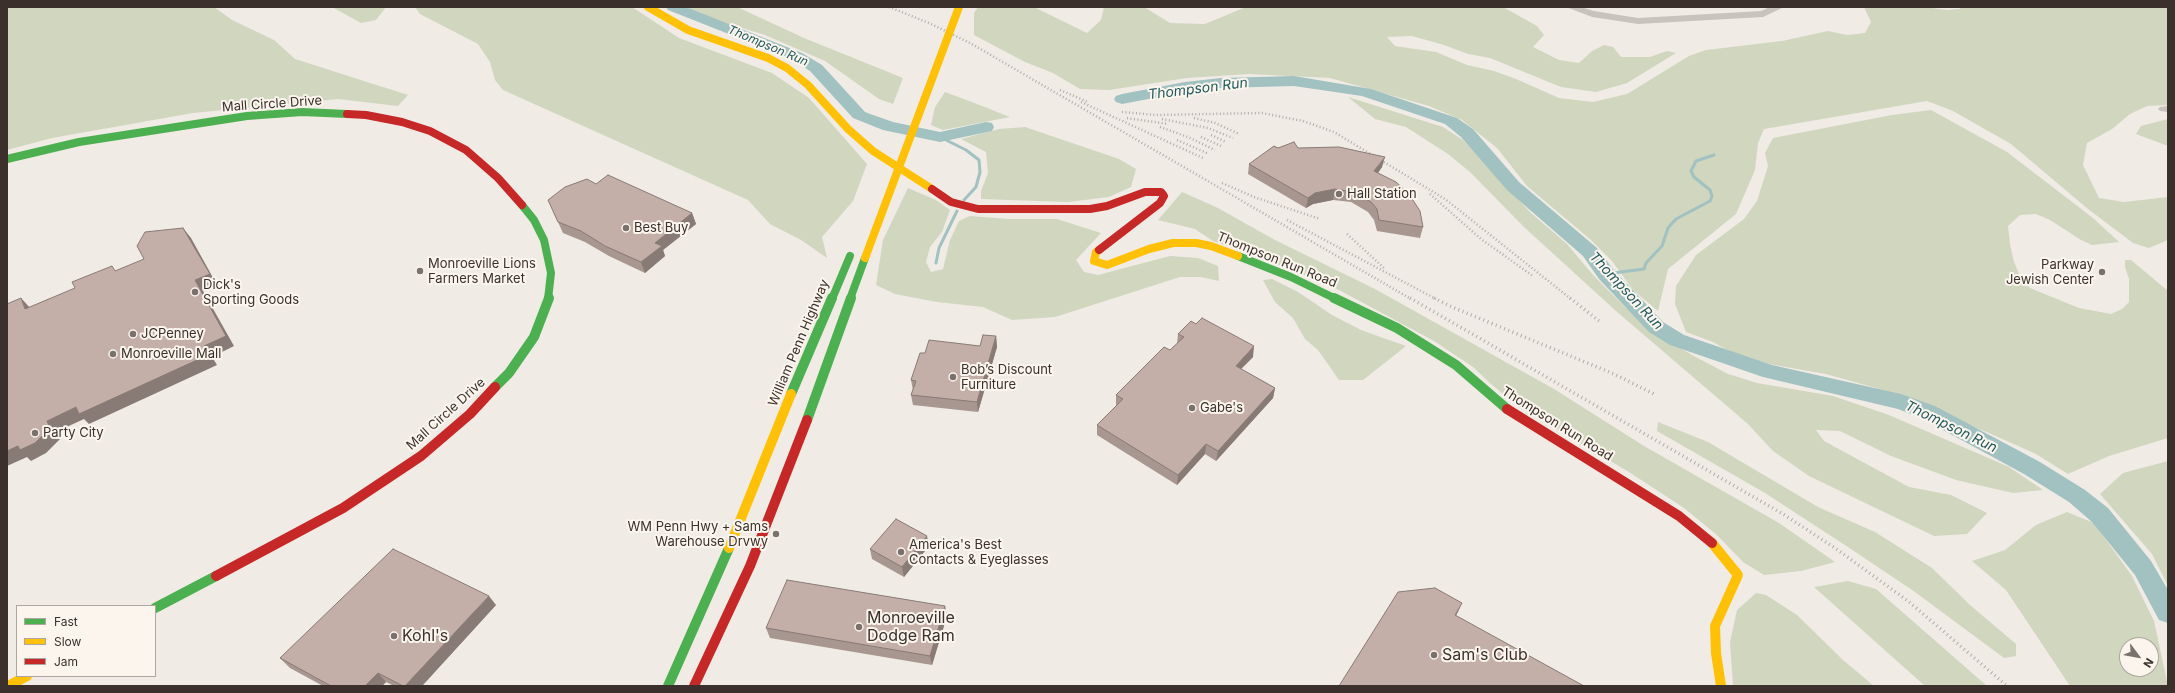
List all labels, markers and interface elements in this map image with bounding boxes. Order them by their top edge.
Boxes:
water label: Thompson Run [726,23,810,69]
water label: Thompson Run [1147,75,1249,103]
street label: Mall Circle Drive [221,93,323,115]
place label: Hall Station [1347,186,1417,202]
marker: Hall Station [1334,189,1344,199]
place label: Best Buy [634,220,688,236]
marker: Best Buy [621,223,631,233]
street label: Thompson Run Road [1215,229,1339,291]
water label: Thompson Run [1586,249,1666,333]
place label: Monroeville Lions Farmers Market [428,256,536,287]
place label: Parkway Jewish Center [2006,257,2094,288]
marker: Monroeville Lions Farmers Market [415,266,425,276]
marker: Parkway Jewish Center [2097,267,2107,277]
place label: Dick's Sporting Goods [203,277,299,308]
street label: William Penn Highway [765,277,833,409]
marker: Dick's Sporting Goods [190,287,200,297]
place label: JCPenney [141,326,204,342]
marker: JCPenney [128,329,138,339]
place label: Monroeville Mall [121,346,221,362]
marker: Monroeville Mall [108,349,118,359]
place label: Bob’s Discount Furniture [961,362,1052,393]
marker: Bob’s Discount Furniture [948,372,958,382]
street label: Mall Circle Drive [403,375,489,453]
street label: Thompson Run Road [1499,383,1615,465]
water label: Thompson Run [1902,397,2000,457]
place label: Gabe's [1200,400,1243,416]
marker: Gabe's [1187,403,1197,413]
place label: Party City [43,425,104,441]
marker: Party City [30,428,40,438]
place label: WM Penn Hwy + Sams Warehouse Drvwy [628,519,768,550]
marker: WM Penn Hwy + Sams Warehouse Drvwy [771,529,781,539]
place label: America's Best Contacts & Eyeglasses [909,537,1049,568]
marker: America's Best Contacts & Eyeglasses [896,547,906,557]
legend [16,605,156,677]
place label: Monroeville Dodge Ram [867,608,955,646]
text: Fast [54,614,78,629]
marker: Monroeville Dodge Ram [854,622,864,632]
place label: Kohl's [402,626,448,646]
marker: Kohl's [389,631,399,641]
text: Slow [54,634,81,649]
north arrow [2119,637,2159,677]
place label: Sam's Club [1442,645,1528,665]
marker: Sam's Club [1429,650,1439,660]
text: Jam [54,654,78,669]
text: N [2140,656,2156,670]

